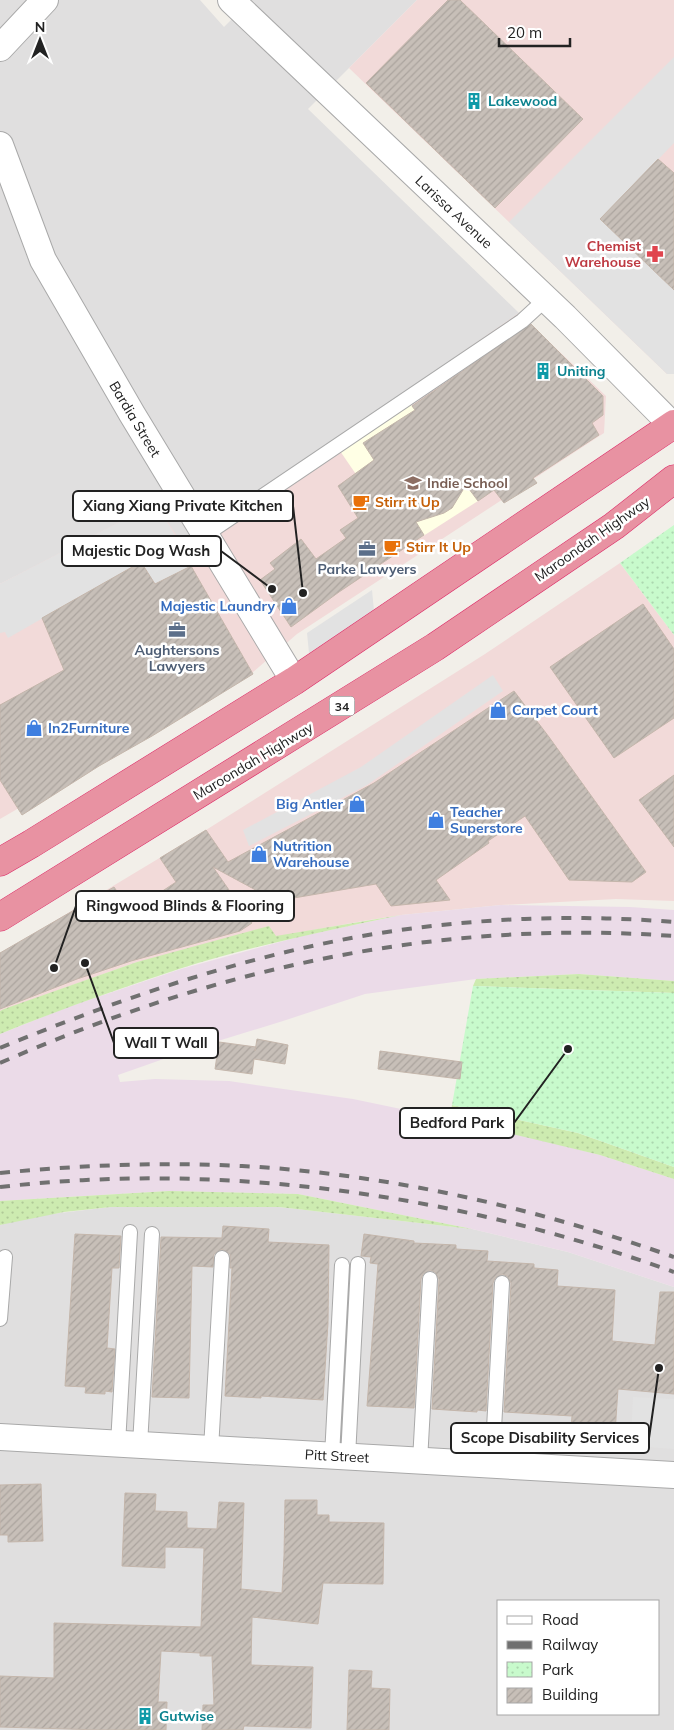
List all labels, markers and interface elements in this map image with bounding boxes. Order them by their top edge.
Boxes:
north arrow [15,15,65,65]
scale bar [499,15,570,47]
text: N [35,18,45,36]
text: 20 m [507,23,542,42]
building icon: Lakewood [464,91,484,111]
place label: Lakewood [488,92,557,110]
street label: Larissa Avenue [412,172,496,252]
place label: Chemist Warehouse [565,237,642,271]
pharmacy icon: Chemist Warehouse [645,244,665,264]
building icon: Uniting [533,361,553,381]
place label: Uniting [557,362,606,380]
street label: Bardia Street [105,378,165,460]
school or university icon: Indie School [403,473,423,493]
place label: Indie School [427,474,508,492]
callout: Xiang Xiang Private Kitchen [73,491,293,521]
cafe icon: Stirr it Up [351,492,371,512]
street label: Maroondah Highway [531,492,654,586]
place label: Stirr it Up [375,493,440,511]
text: Xiang Xiang Private Kitchen [82,496,283,515]
callout: Majestic Dog Wash [62,536,221,566]
cafe icon: Stirr It Up [382,537,402,557]
place label: Stirr It Up [406,538,471,556]
office icon: Parke Lawyers [357,539,377,559]
text: Majestic Dog Wash [72,541,210,560]
place label: Parke Lawyers [317,560,417,578]
shop icon: Majestic Laundry [279,596,299,616]
place label: Majestic Laundry [161,597,275,615]
office icon: Aughtersons Lawyers [167,620,187,640]
place label: Aughtersons Lawyers [134,641,220,675]
road number: 34 [330,696,354,716]
shop icon: Carpet Court [488,700,508,720]
place label: Carpet Court [512,701,599,719]
shop icon: In2Furniture [24,718,44,738]
street label: Maroondah Highway [190,718,317,804]
place label: In2Furniture [48,719,130,737]
shop icon: Big Antler [347,794,367,814]
place label: Big Antler [276,795,343,813]
place label: Teacher Superstore [450,803,523,837]
shop icon: Teacher Superstore [426,810,446,830]
place label: Nutrition Warehouse [273,837,350,871]
shop icon: Nutrition Warehouse [249,844,269,864]
callout: Ringwood Blinds & Flooring [76,891,294,921]
text: Ringwood Blinds & Flooring [86,896,284,915]
callout: Wall T Wall [114,1028,218,1058]
text: Wall T Wall [124,1033,208,1052]
callout: Bedford Park [400,1108,514,1138]
text: Bedford Park [410,1113,505,1132]
callout: Scope Disability Services [451,1423,649,1453]
text: Scope Disability Services [461,1428,639,1447]
street label: Pitt Street [304,1445,370,1467]
legend [497,1600,659,1715]
text: Road [542,1610,579,1629]
text: Railway [542,1635,598,1654]
text: Park [542,1660,574,1679]
text: Building [542,1685,598,1704]
building icon: Gutwise [135,1706,155,1726]
place label: Gutwise [159,1707,214,1725]

